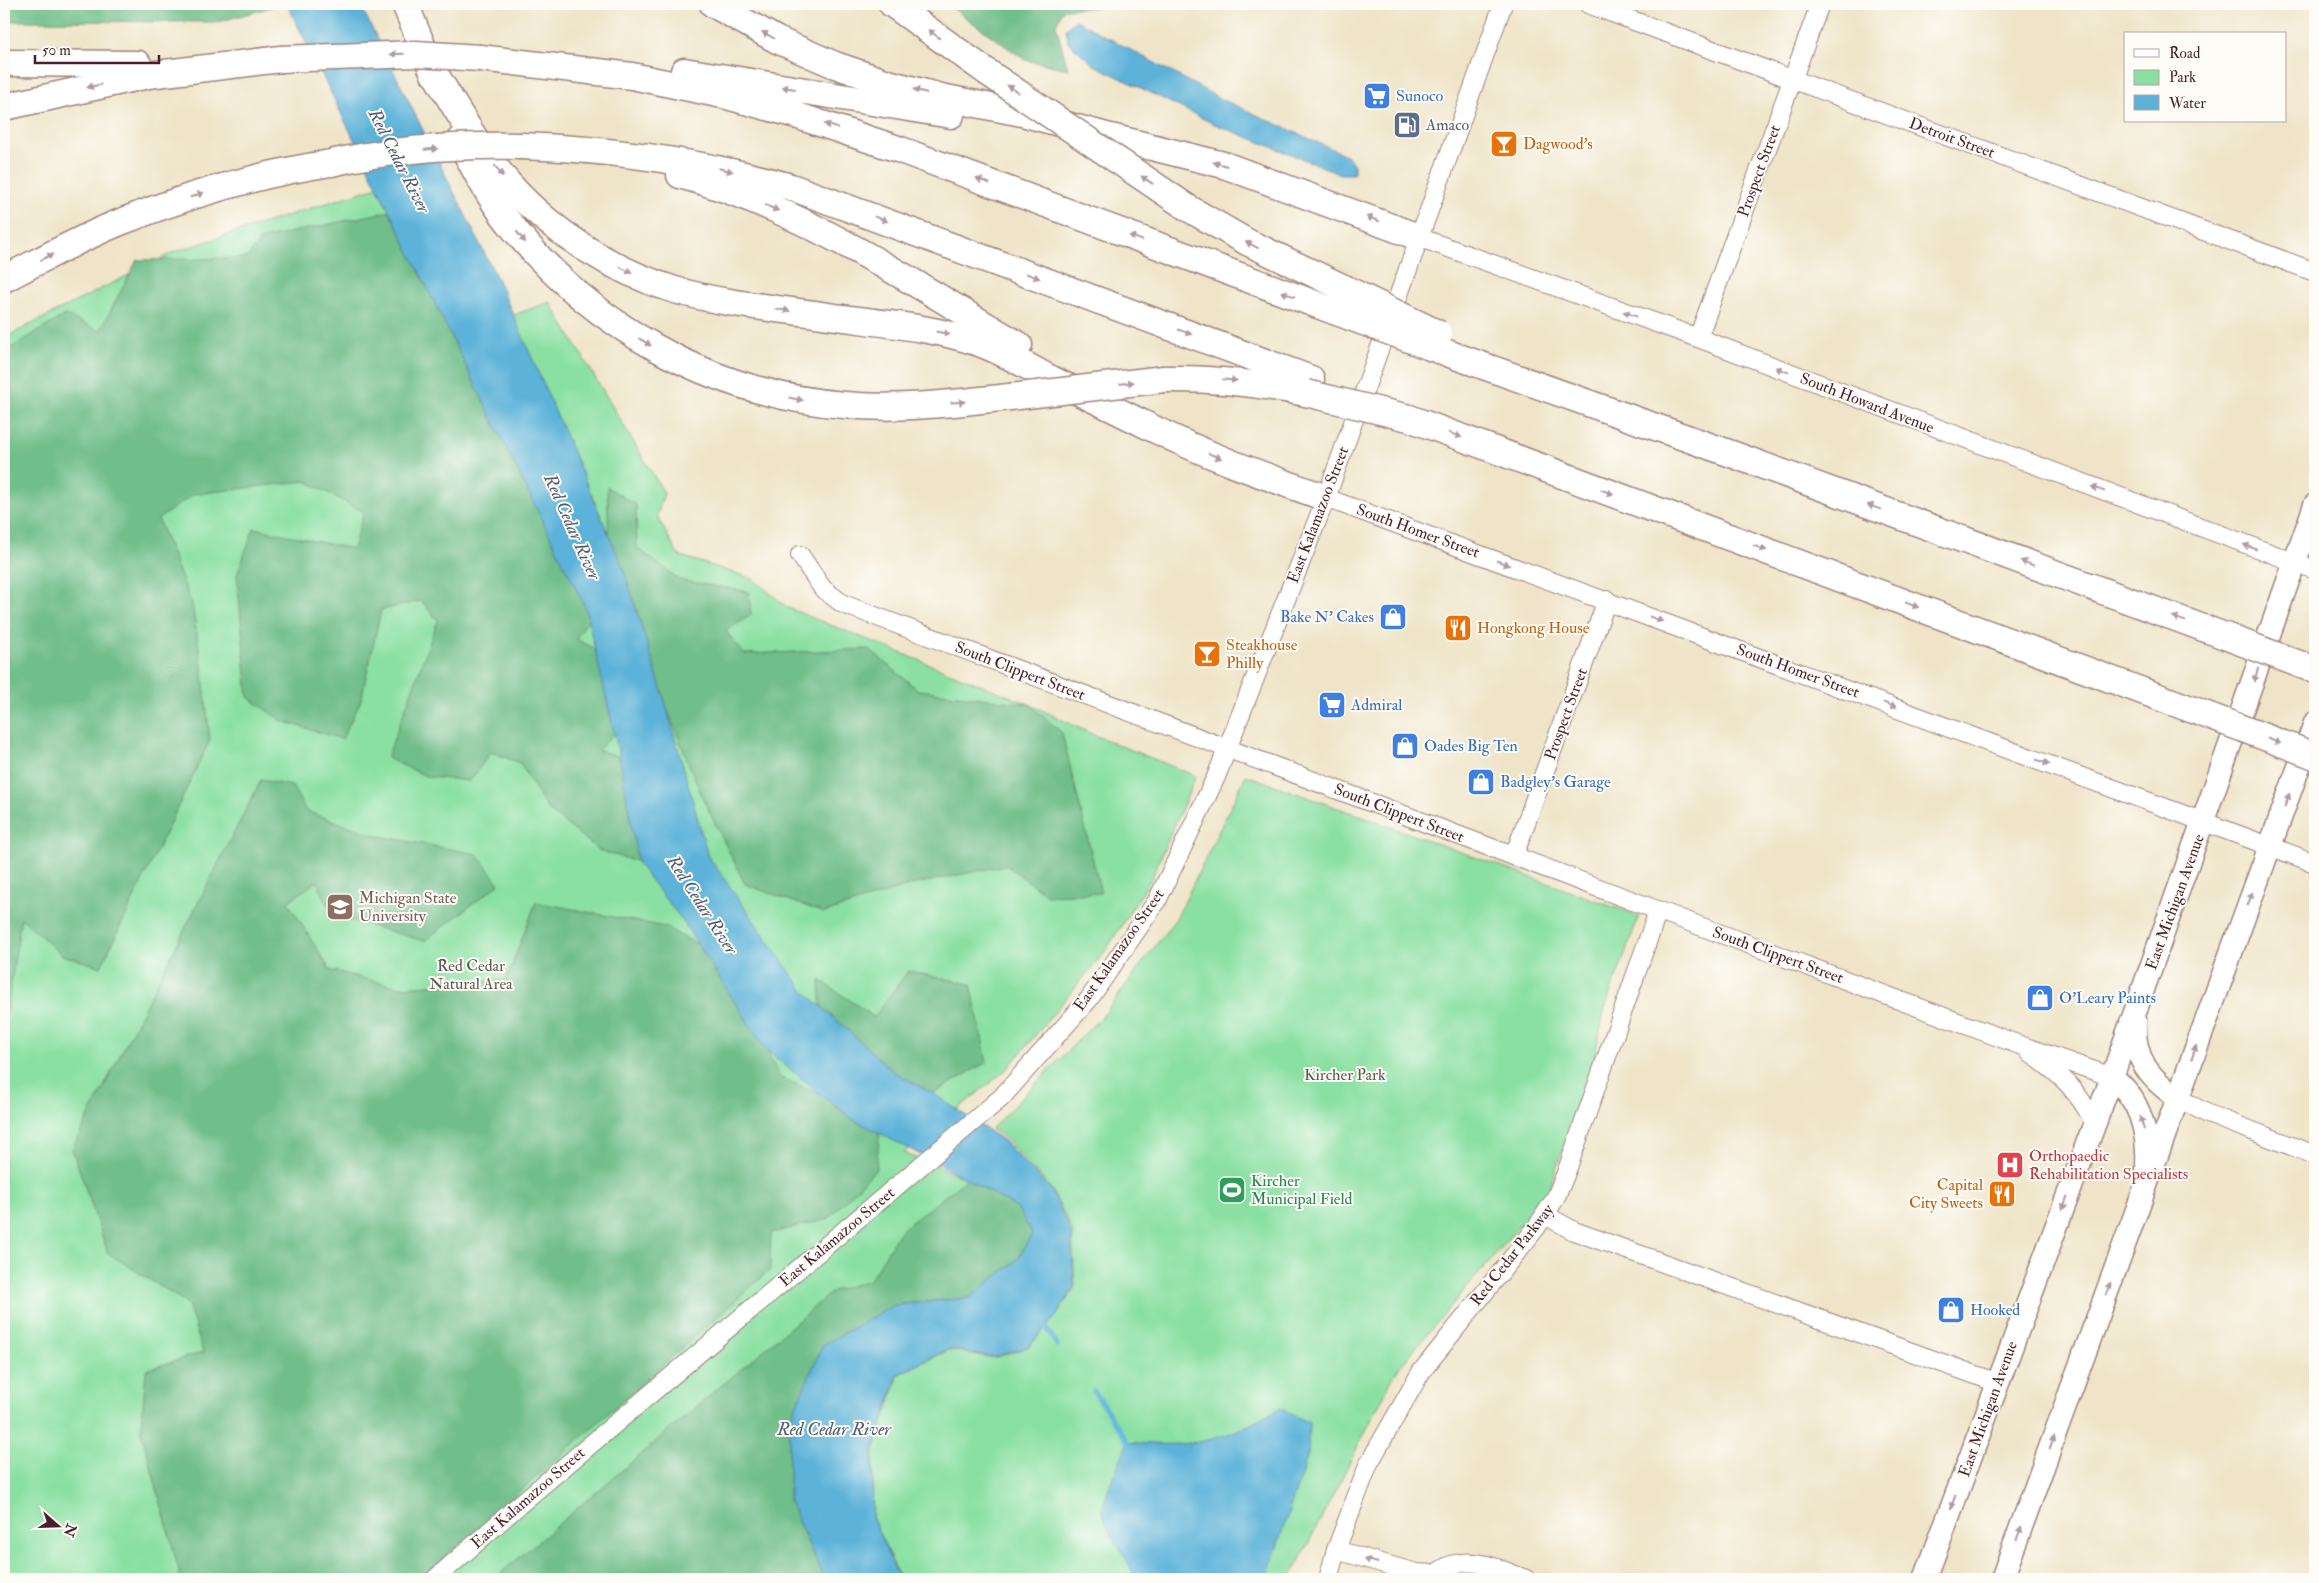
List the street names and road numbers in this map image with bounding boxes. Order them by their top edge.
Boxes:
street label: Detroit Street [1906,113,1998,163]
street label: Prospect Street [1733,122,1786,220]
street label: South Howard Avenue [1797,368,1937,438]
street label: East Kalamazoo Street [1283,444,1353,586]
street label: South Homer Street [1354,499,1482,563]
street label: South Clippert Street [952,637,1088,706]
street label: South Homer Street [1734,639,1862,703]
street label: Prospect Street [1540,665,1593,763]
street label: South Clippert Street [1331,779,1467,848]
street label: East Michigan Avenue [2141,831,2209,973]
street label: East Kalamazoo Street [1069,885,1169,1015]
street label: South Clippert Street [1710,922,1846,989]
street label: East Kalamazoo Street [775,1183,899,1291]
street label: Red Cedar Parkway [1466,1199,1559,1310]
street label: East Michigan Avenue [1954,1338,2022,1480]
street label: East Kalamazoo Street [467,1443,589,1553]

